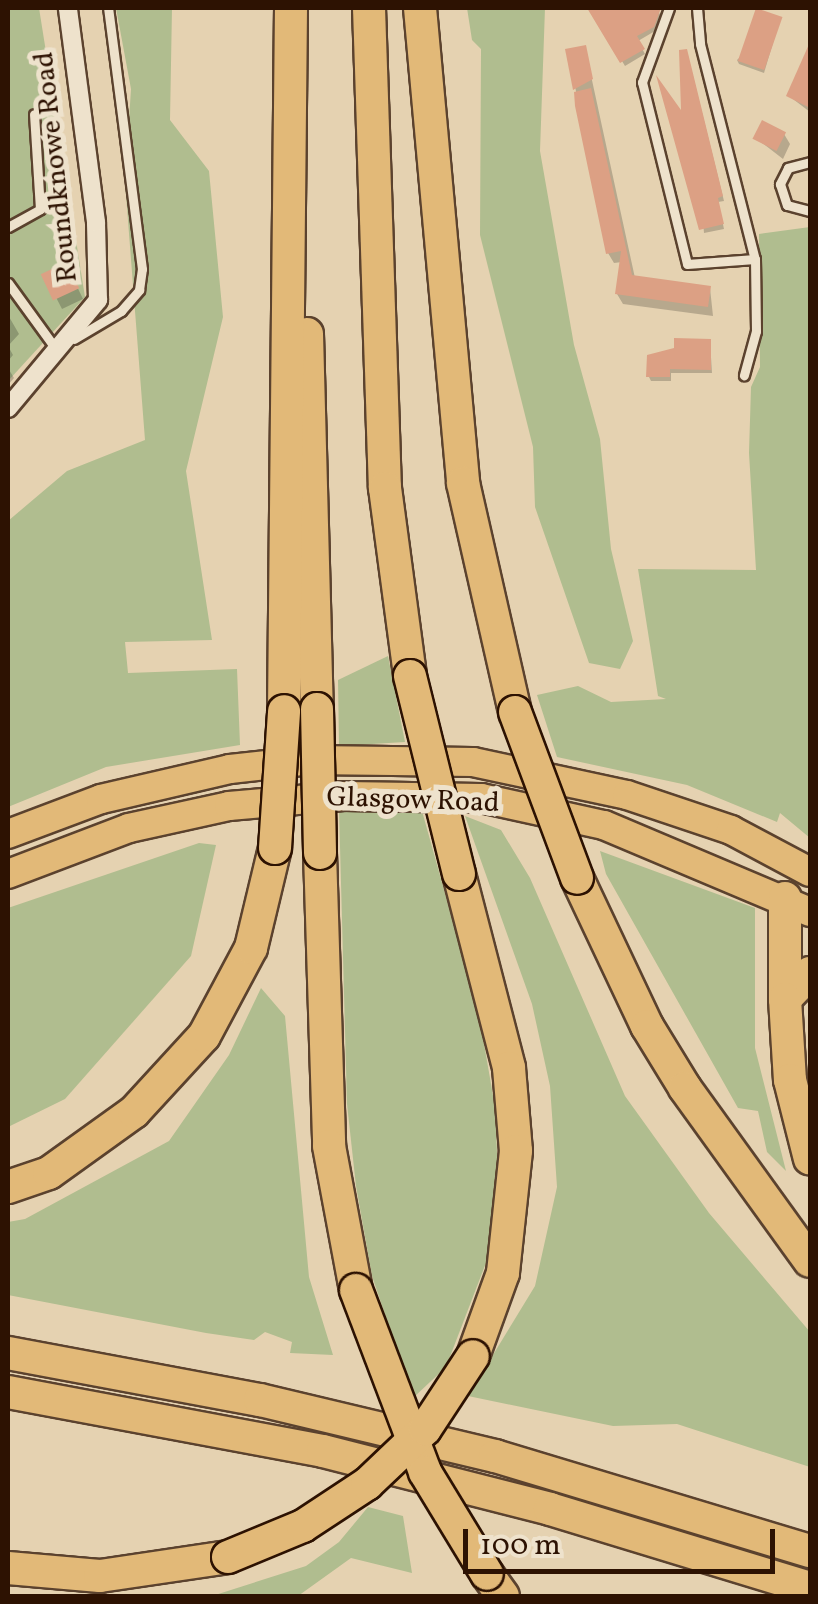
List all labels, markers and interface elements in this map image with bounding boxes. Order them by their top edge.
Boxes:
street label: Roundknowe Road [28,50,86,284]
street label: Glasgow Road [325,781,501,821]
scale bar [468,1509,780,1571]
text: 100 m [480,1525,561,1567]

